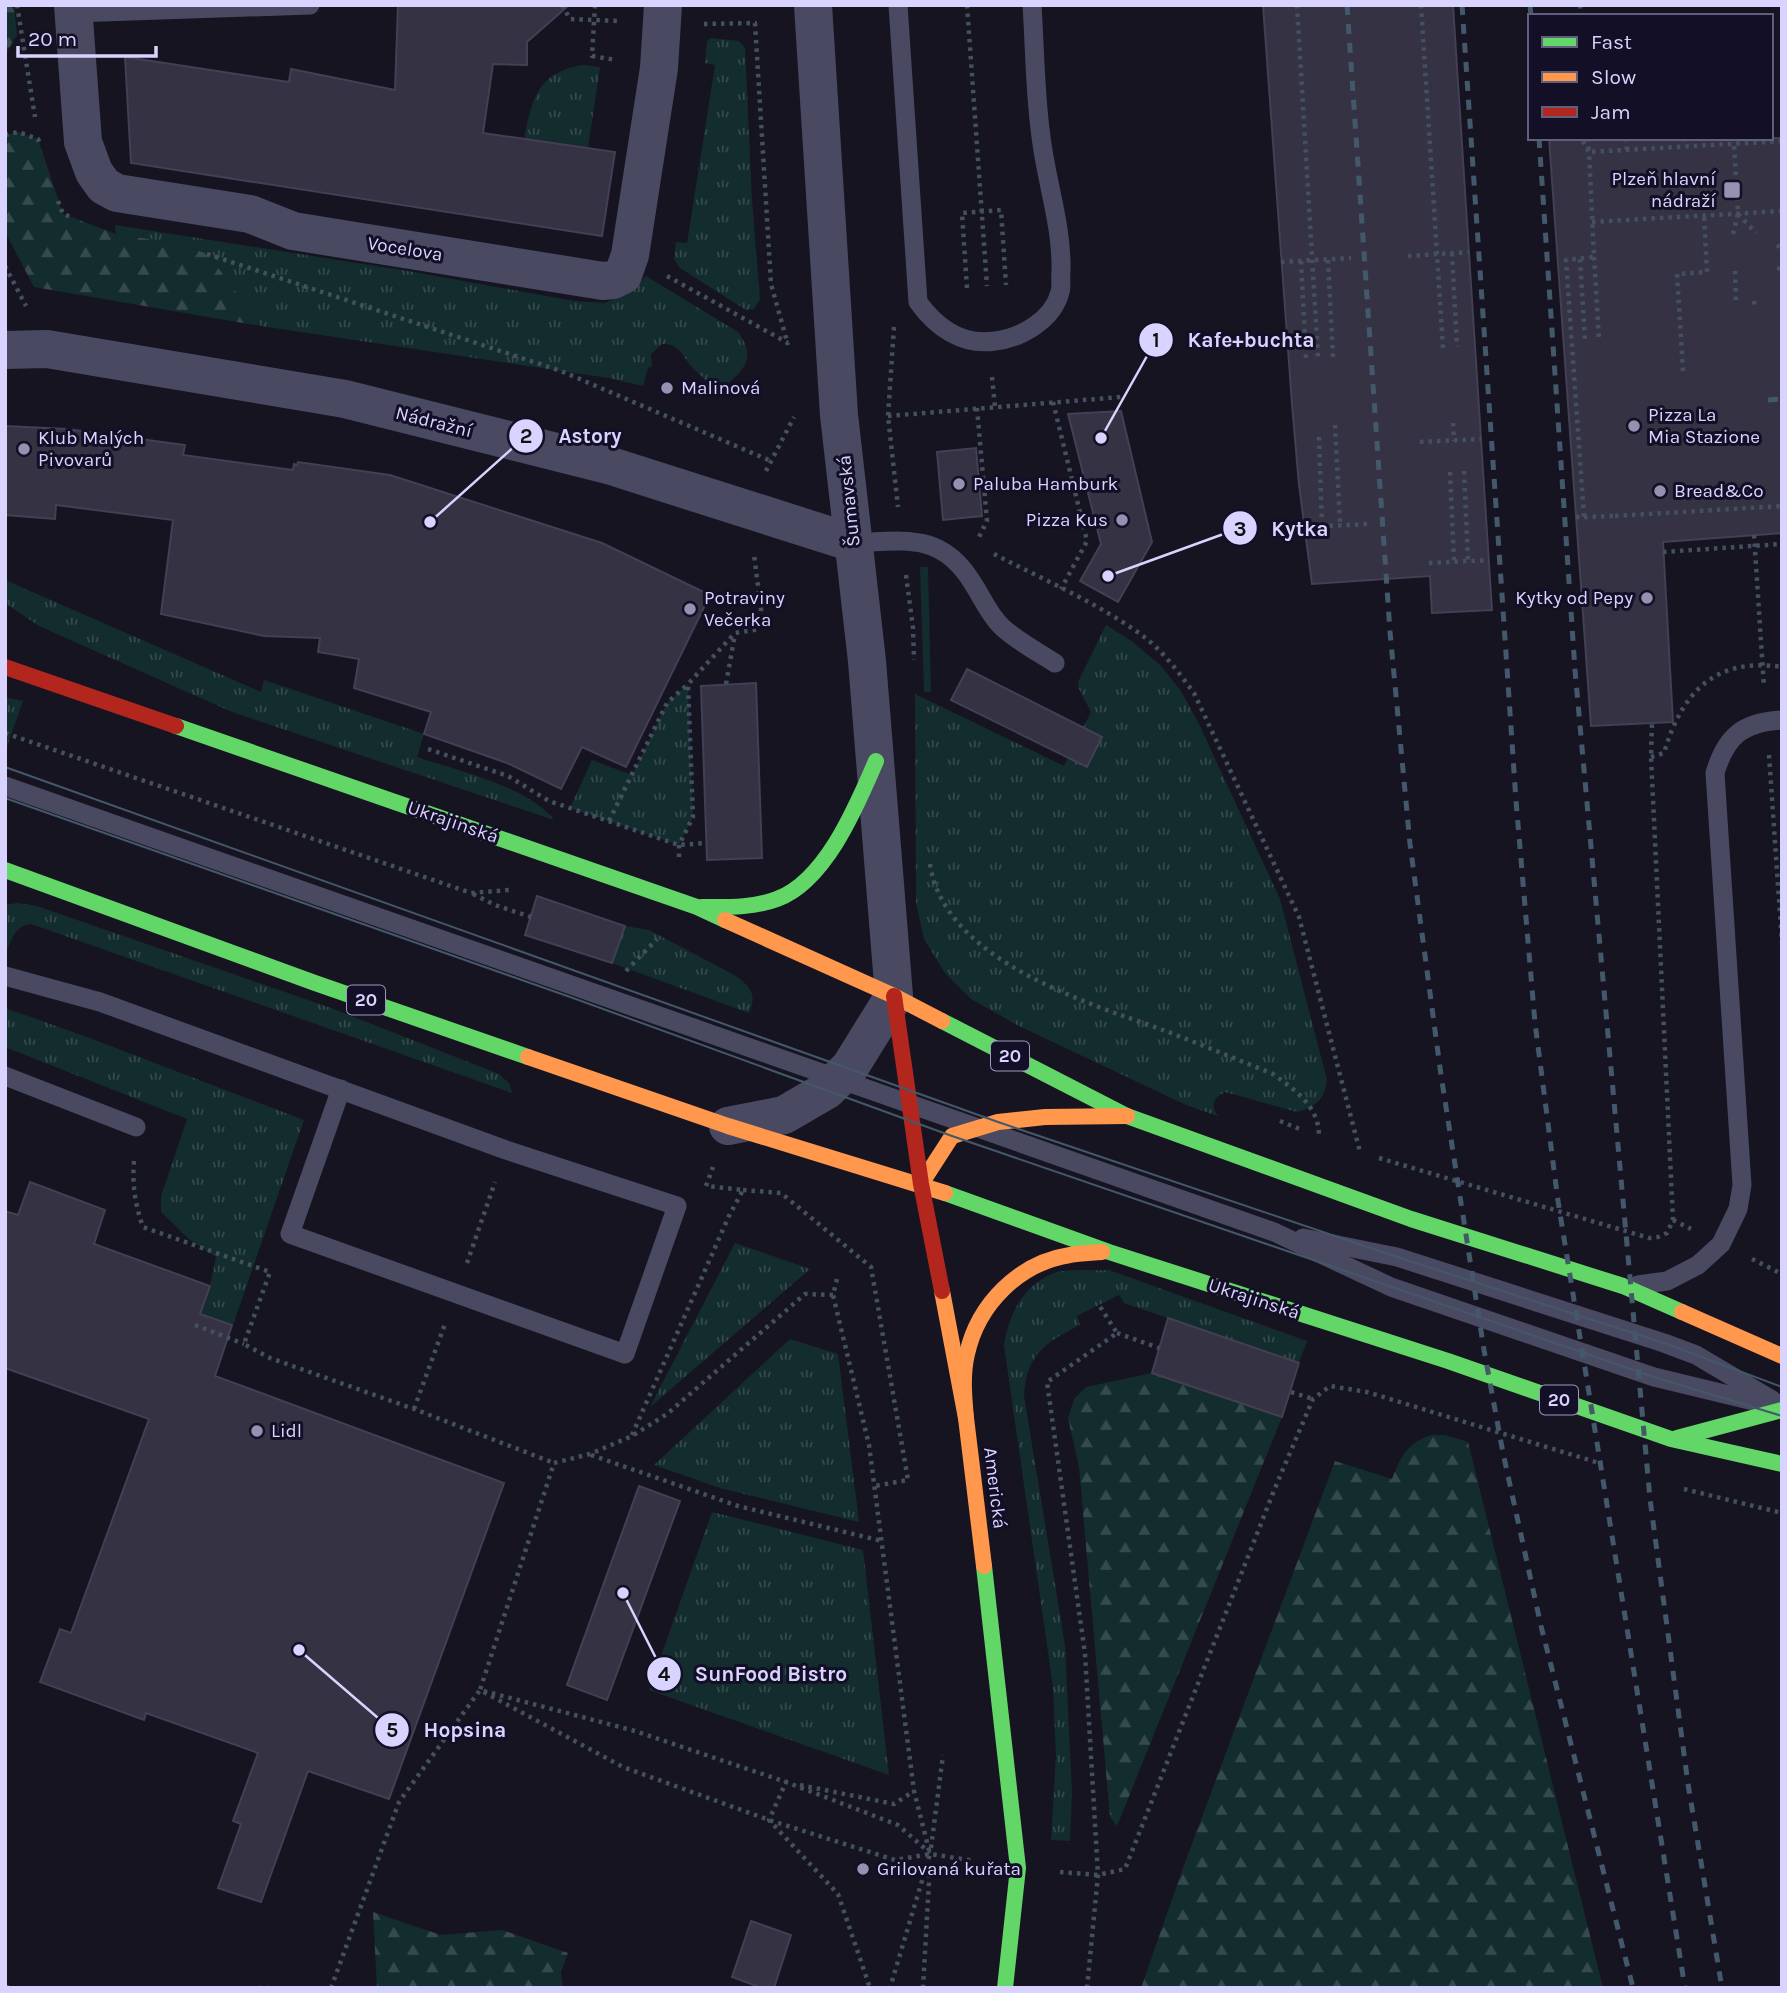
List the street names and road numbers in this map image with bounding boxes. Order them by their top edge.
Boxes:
street label: Vocelova [366,232,444,266]
street label: Nádražní [393,402,475,442]
street label: Šumavská [833,454,865,548]
street label: Ukrajinská [405,796,501,848]
road number: 20 [347,986,385,1015]
road number: 20 [991,1042,1029,1070]
street label: Ukrajinská [1206,1274,1302,1324]
road number: 20 [1540,1386,1578,1414]
street label: Americká [979,1446,1011,1530]

